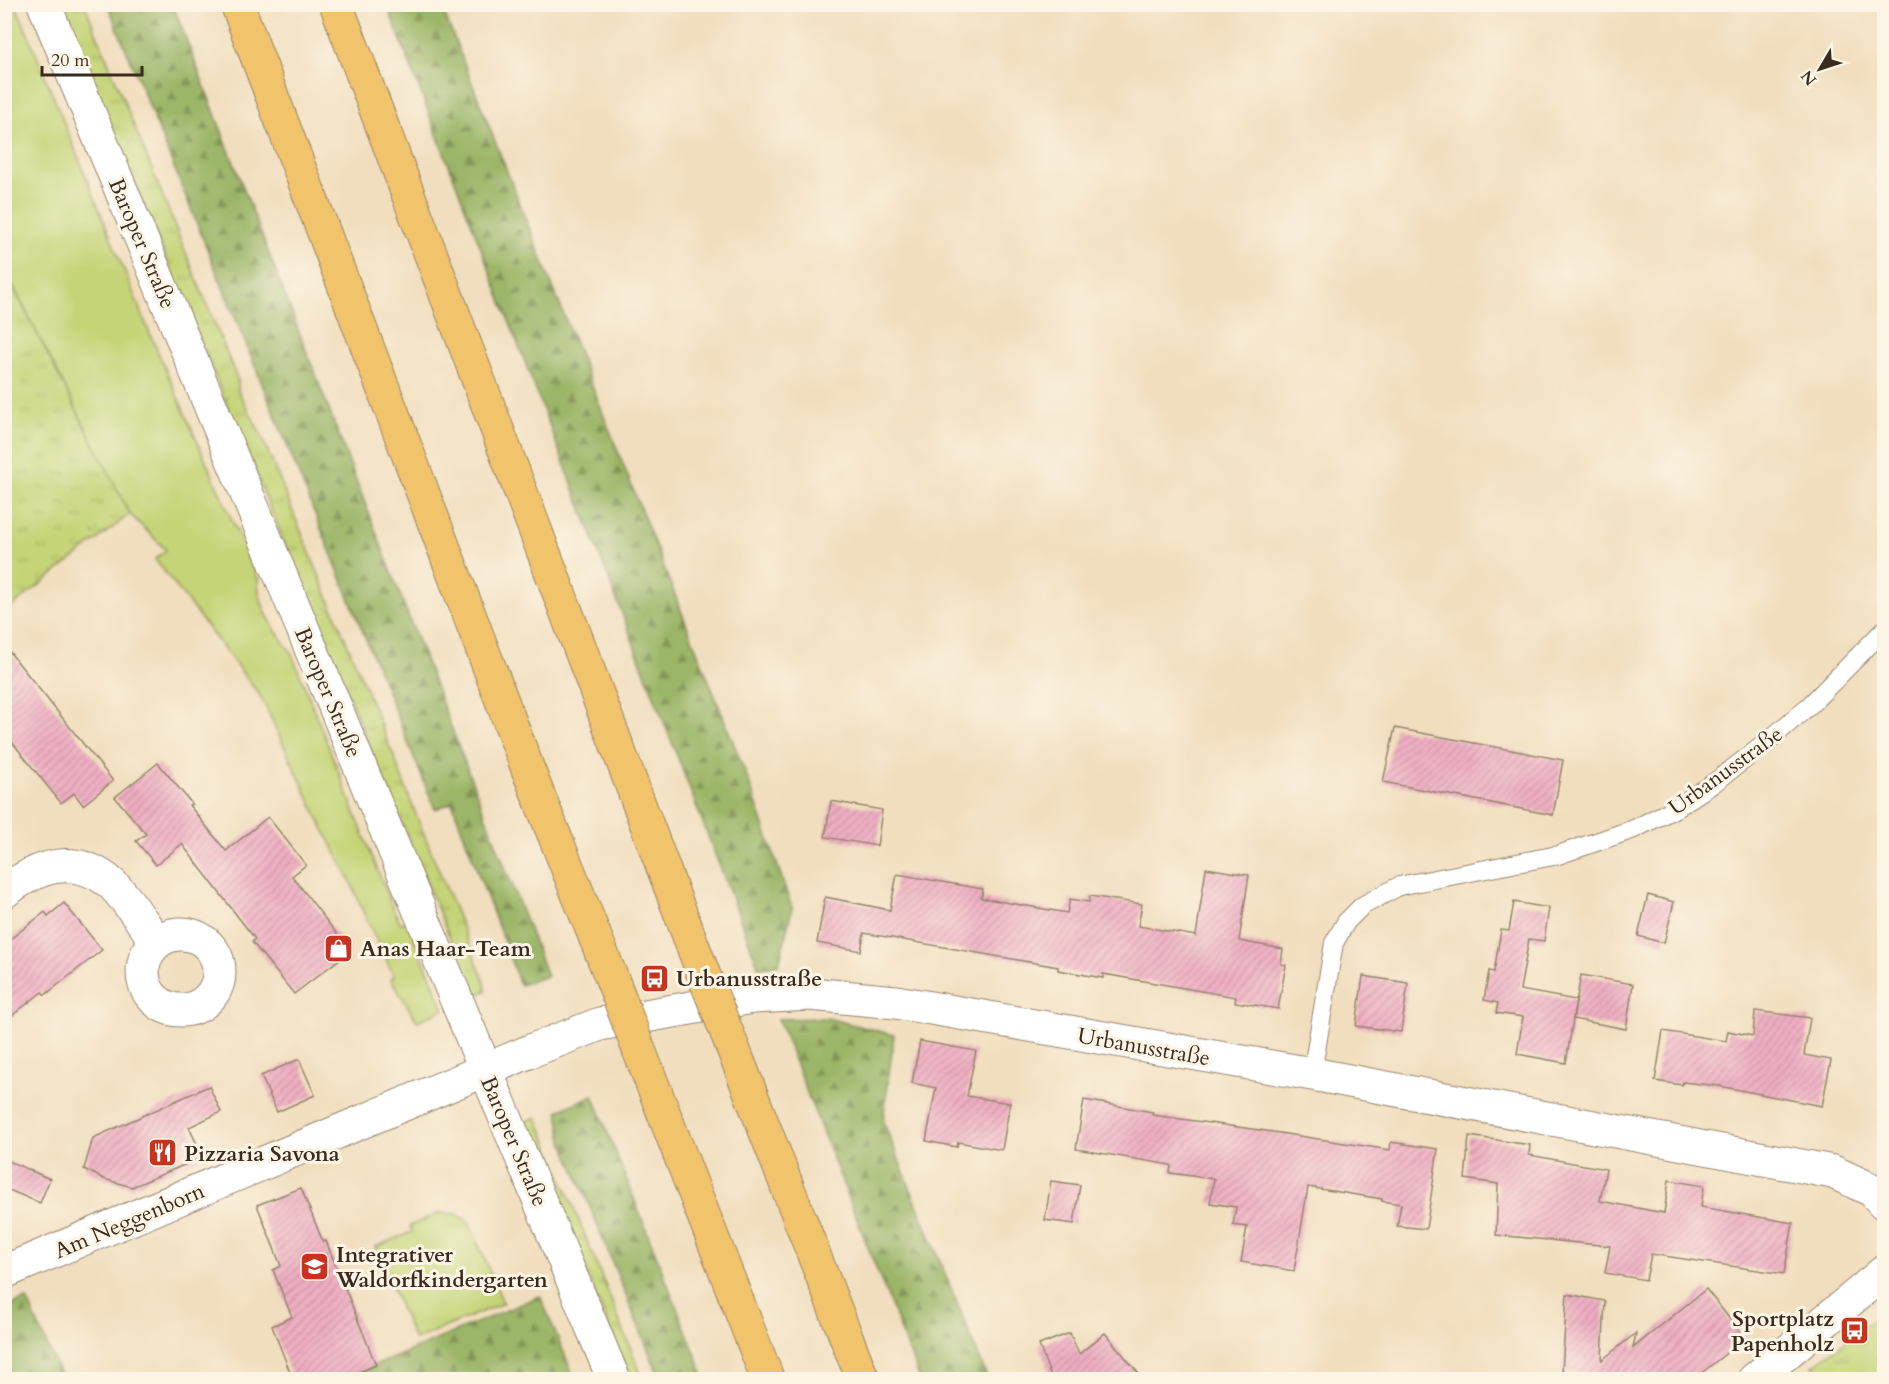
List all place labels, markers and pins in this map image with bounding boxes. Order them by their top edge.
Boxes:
shop icon: Anas Haar-Team [323,932,355,964]
place label: Anas Haar-Team [360,934,532,964]
bus stop icon: Urbanusstraße [639,962,671,994]
place label: Urbanusstraße [676,964,822,994]
restaurant icon: Pizzaria Savona [147,1137,179,1169]
place label: Pizzaria Savona [184,1139,340,1169]
place label: Integrativer Waldorfkindergarten [335,1240,548,1295]
school or university icon: Integrativer Waldorfkindergarten [299,1251,331,1283]
place label: Sportplatz Papenholz [1731,1304,1834,1359]
bus stop icon: Sportplatz Papenholz [1839,1315,1871,1347]

